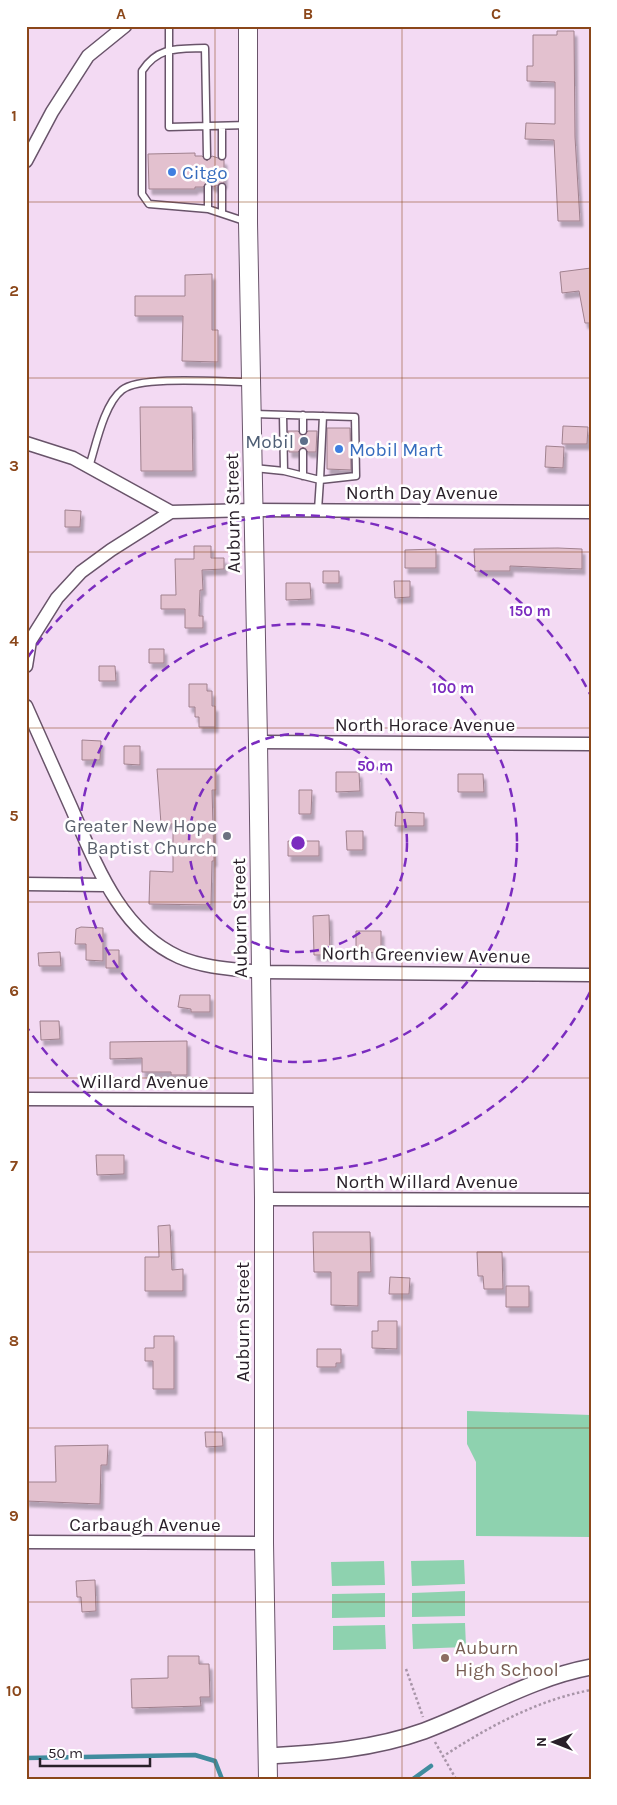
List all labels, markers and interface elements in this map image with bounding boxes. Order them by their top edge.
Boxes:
text: A [116,4,126,23]
text: B [303,4,313,23]
text: C [491,4,501,23]
text: 1 [11,106,17,125]
place label: Citgo [182,162,228,184]
marker: Citgo [166,166,178,178]
text: 2 [9,281,19,300]
place label: Mobil [245,431,294,453]
marker: Mobil [298,435,310,447]
place label: Mobil Mart [349,439,443,461]
marker: Mobil Mart [333,443,345,455]
street label: Auburn Street [221,453,245,573]
text: 3 [9,456,19,475]
street label: North Day Avenue [346,482,498,504]
text: 150 m [509,602,551,620]
text: 4 [9,631,19,650]
text: 100 m [432,679,474,697]
street label: North Horace Avenue [335,714,515,736]
text: 50 m [357,757,393,775]
text: 5 [9,806,19,825]
place label: Greater New Hope Baptist Church [64,815,217,859]
marker: Greater New Hope Baptist Church [221,830,233,842]
centre of rings [289,834,307,852]
street label: Auburn Street [228,858,252,978]
street label: North Greenview Avenue [321,942,531,968]
text: 6 [9,981,19,1000]
street label: Willard Avenue [80,1071,208,1093]
text: 7 [10,1156,18,1175]
street label: North Willard Avenue [336,1171,518,1193]
street label: Auburn Street [232,1262,254,1382]
text: 8 [9,1331,19,1350]
text: 9 [9,1506,19,1525]
street label: Carbaugh Avenue [69,1514,221,1536]
place label: Auburn High School [455,1637,559,1681]
marker: Auburn High School [439,1652,451,1664]
text: 10 [6,1681,22,1700]
north arrow [530,1718,580,1768]
scale bar [40,1735,150,1767]
text: N [533,1737,550,1747]
text: 50 m [48,1744,83,1762]

